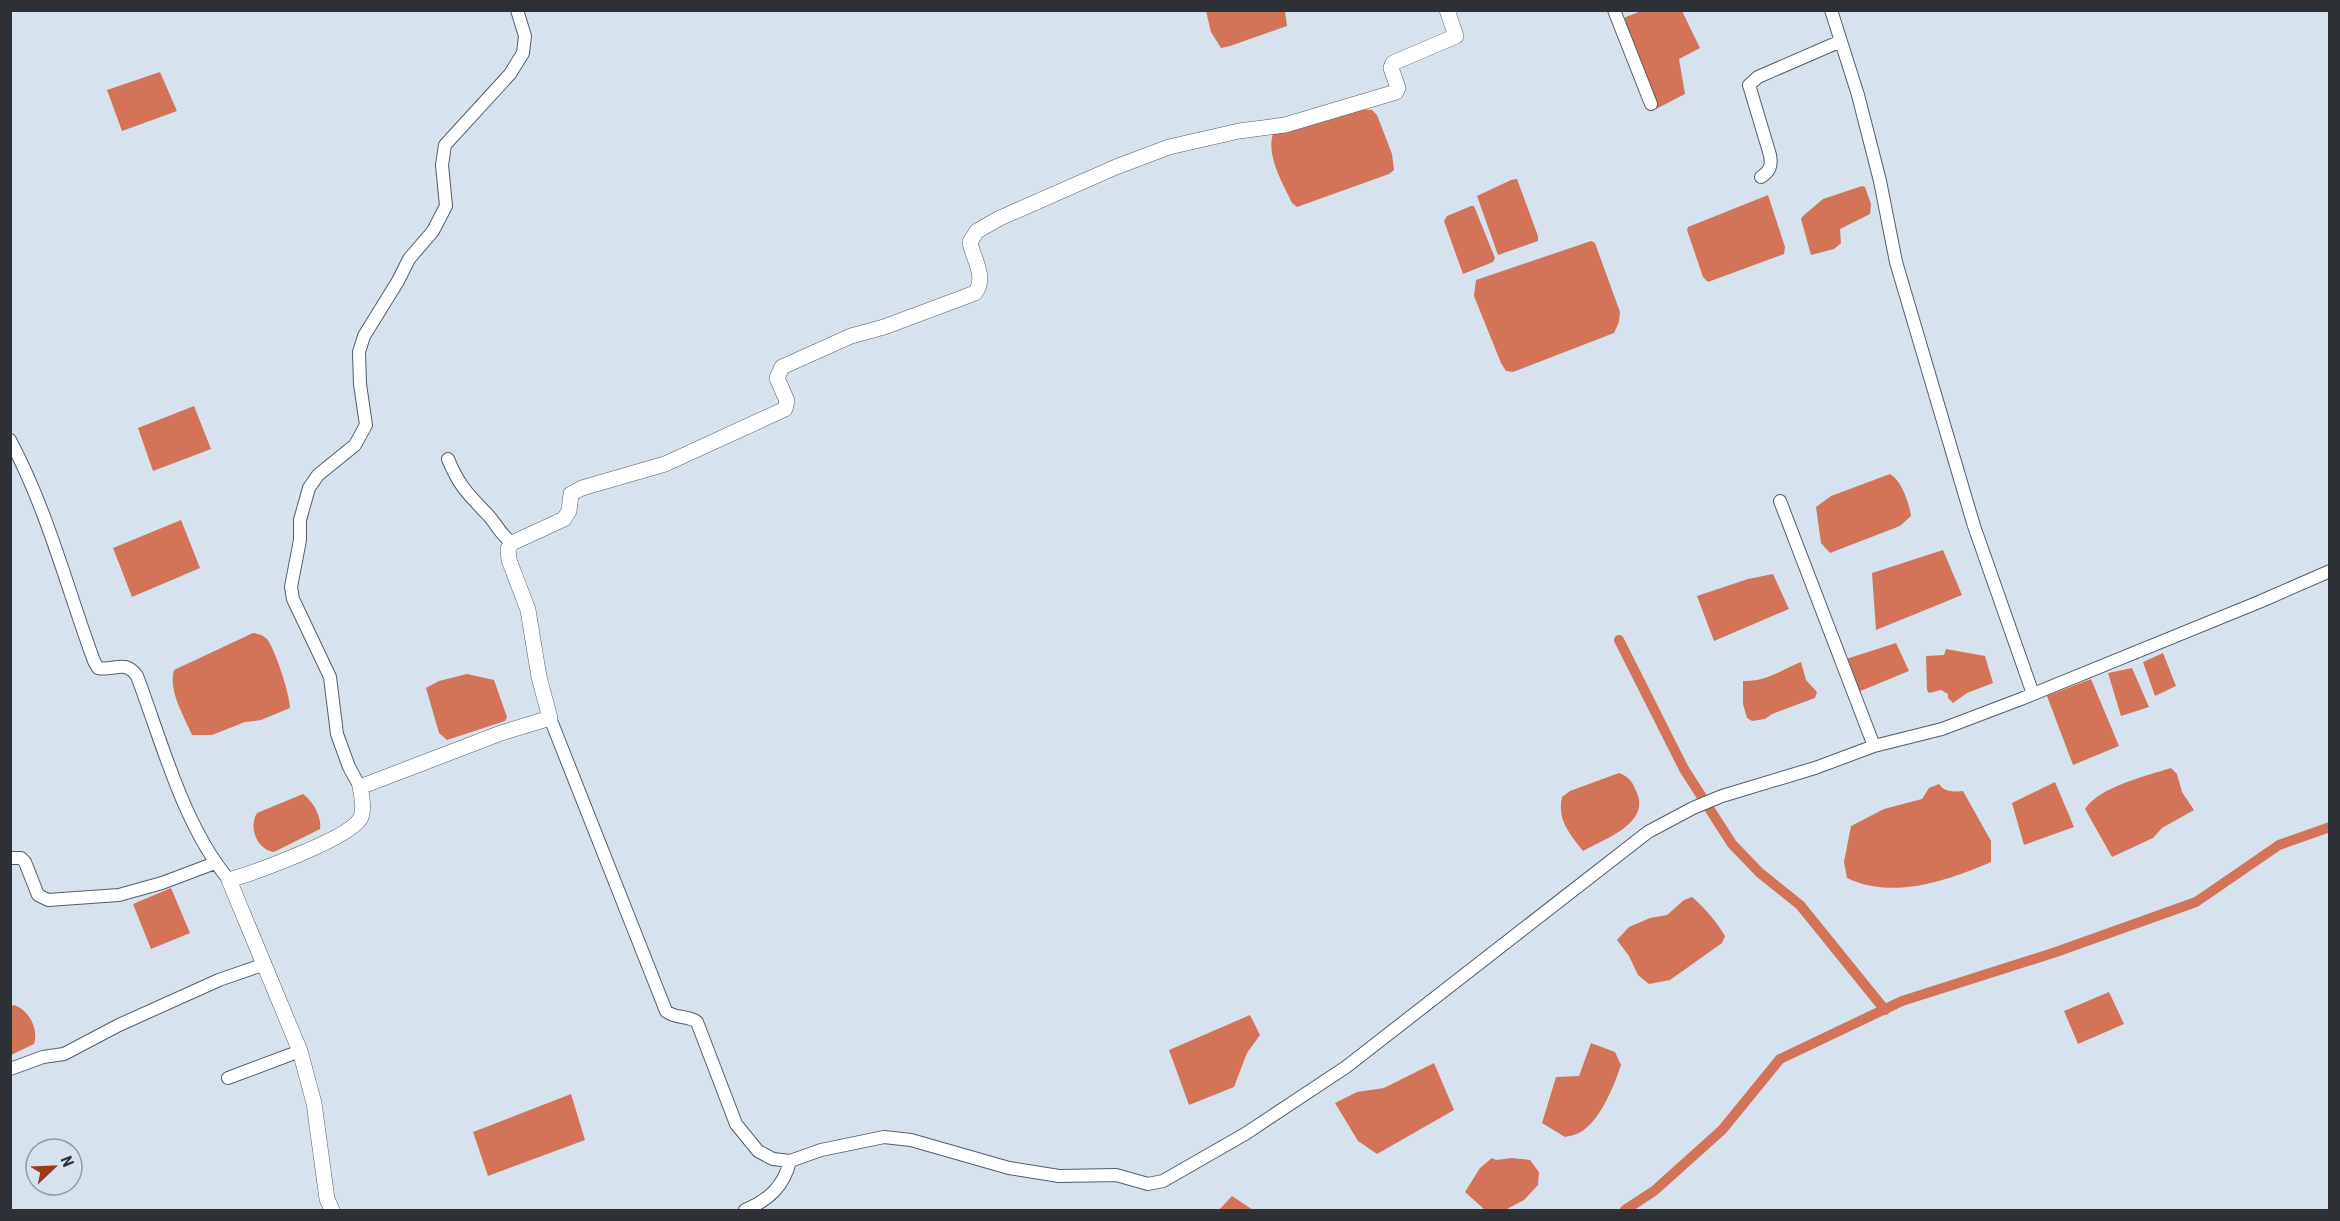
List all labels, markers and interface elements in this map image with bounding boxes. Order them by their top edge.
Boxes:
north arrow [24,1137,84,1197]
text: N [57,1153,78,1170]

